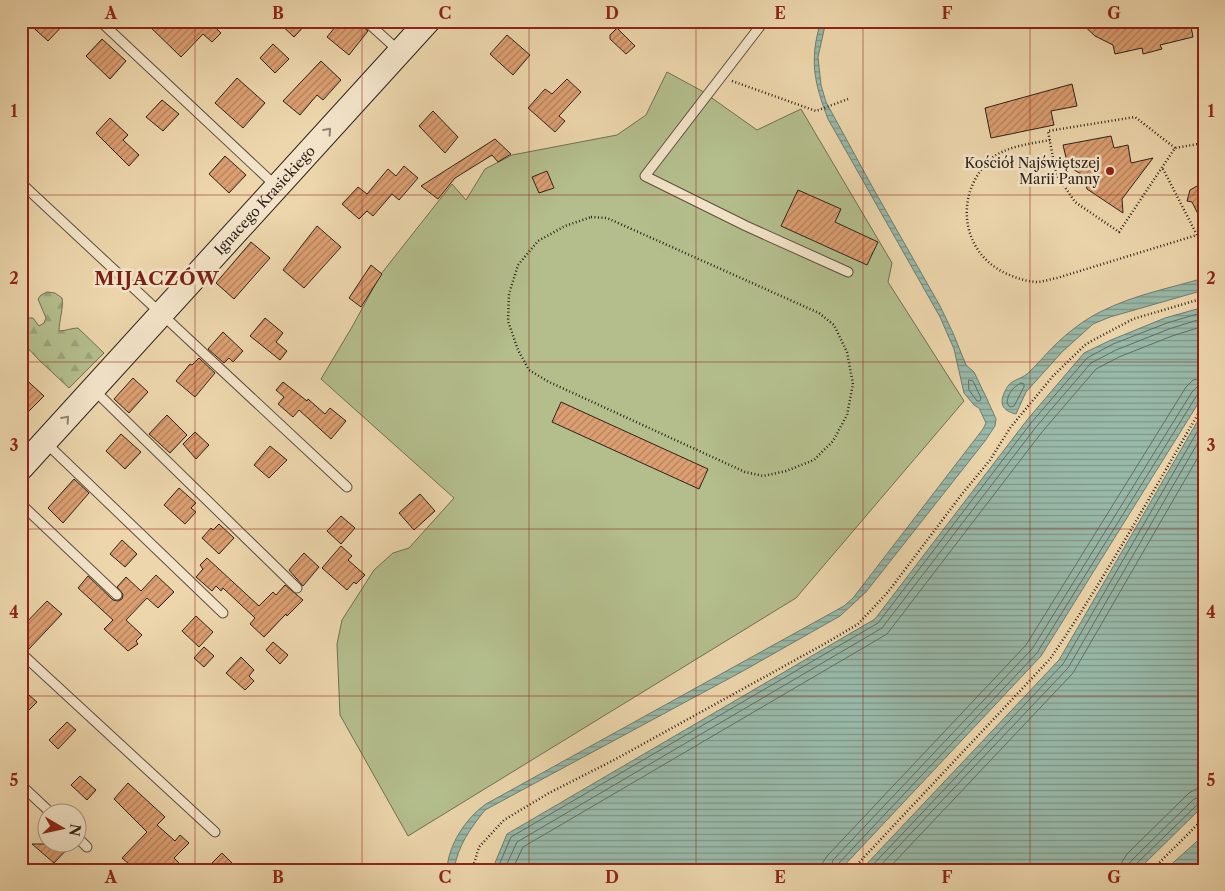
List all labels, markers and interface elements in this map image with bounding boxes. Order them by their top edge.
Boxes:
text: A [104,3,118,23]
text: B [272,3,284,23]
text: C [439,3,451,23]
text: D [605,3,619,23]
text: E [774,3,786,23]
text: F [942,3,953,23]
text: G [1107,3,1121,23]
text: 1 [10,101,18,121]
text: 1 [1207,101,1215,121]
one-way arrow [323,127,332,136]
street label: Ignacego Krasickiego [210,142,319,259]
place label: Kościół Najświętszej Marii Panny [964,154,1100,188]
marker: Kościół Najświętszej Marii Panny [1104,165,1116,177]
district label: MIJACZÓW [94,267,220,290]
text: 2 [9,268,19,288]
text: 2 [1206,268,1216,288]
one-way arrow [60,416,69,425]
text: 3 [9,435,19,455]
text: 3 [1206,435,1216,455]
text: 4 [9,602,19,622]
text: 4 [1206,602,1216,622]
text: 5 [10,770,19,790]
text: 5 [1207,770,1216,790]
north arrow [38,804,88,854]
text: N [65,823,85,837]
text: A [104,867,118,887]
text: B [272,867,284,887]
text: C [439,867,451,887]
text: D [605,867,619,887]
text: E [774,867,786,887]
text: F [942,867,953,887]
text: G [1107,867,1121,887]

